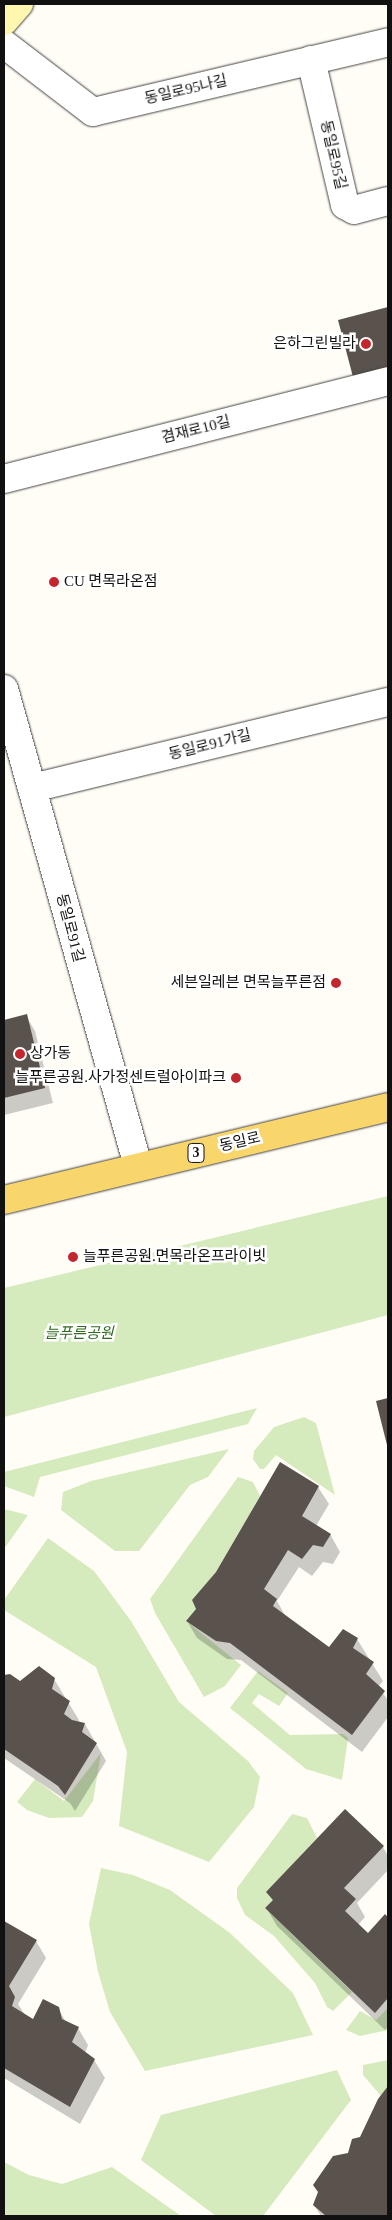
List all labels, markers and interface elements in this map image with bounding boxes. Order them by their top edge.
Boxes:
street label: 동일로95나길 [143,72,229,108]
street label: 동일로95길 [316,119,350,191]
place label: 은하그린빌라 [273,335,356,353]
marker: 은하그린빌라 [360,338,372,350]
street label: 겸재로10길 [160,413,232,447]
place label: CU 면목라온점 [64,573,158,591]
marker: CU 면목라온점 [48,576,60,588]
street label: 동일로91가길 [167,726,253,764]
street label: 동일로91길 [52,892,88,964]
place label: 세븐일레븐 면목늘푸른점 [170,974,326,992]
marker: 세븐일레븐 면목늘푸른점 [330,977,342,989]
place label: 상가동 [30,1045,71,1063]
marker: 상가동 [14,1048,26,1060]
place label: 늘푸른공원.사가정센트럴아이파크 [15,1069,226,1087]
marker: 늘푸른공원.사가정센트럴아이파크 [230,1072,242,1084]
street label: 동일로 [218,1129,262,1155]
road number: 3 [187,1142,205,1164]
place label: 늘푸른공원.면목라온프라이빗 [83,1248,266,1266]
marker: 늘푸른공원.면목라온프라이빗 [67,1251,79,1263]
park label: 늘푸른공원 [45,1325,113,1343]

